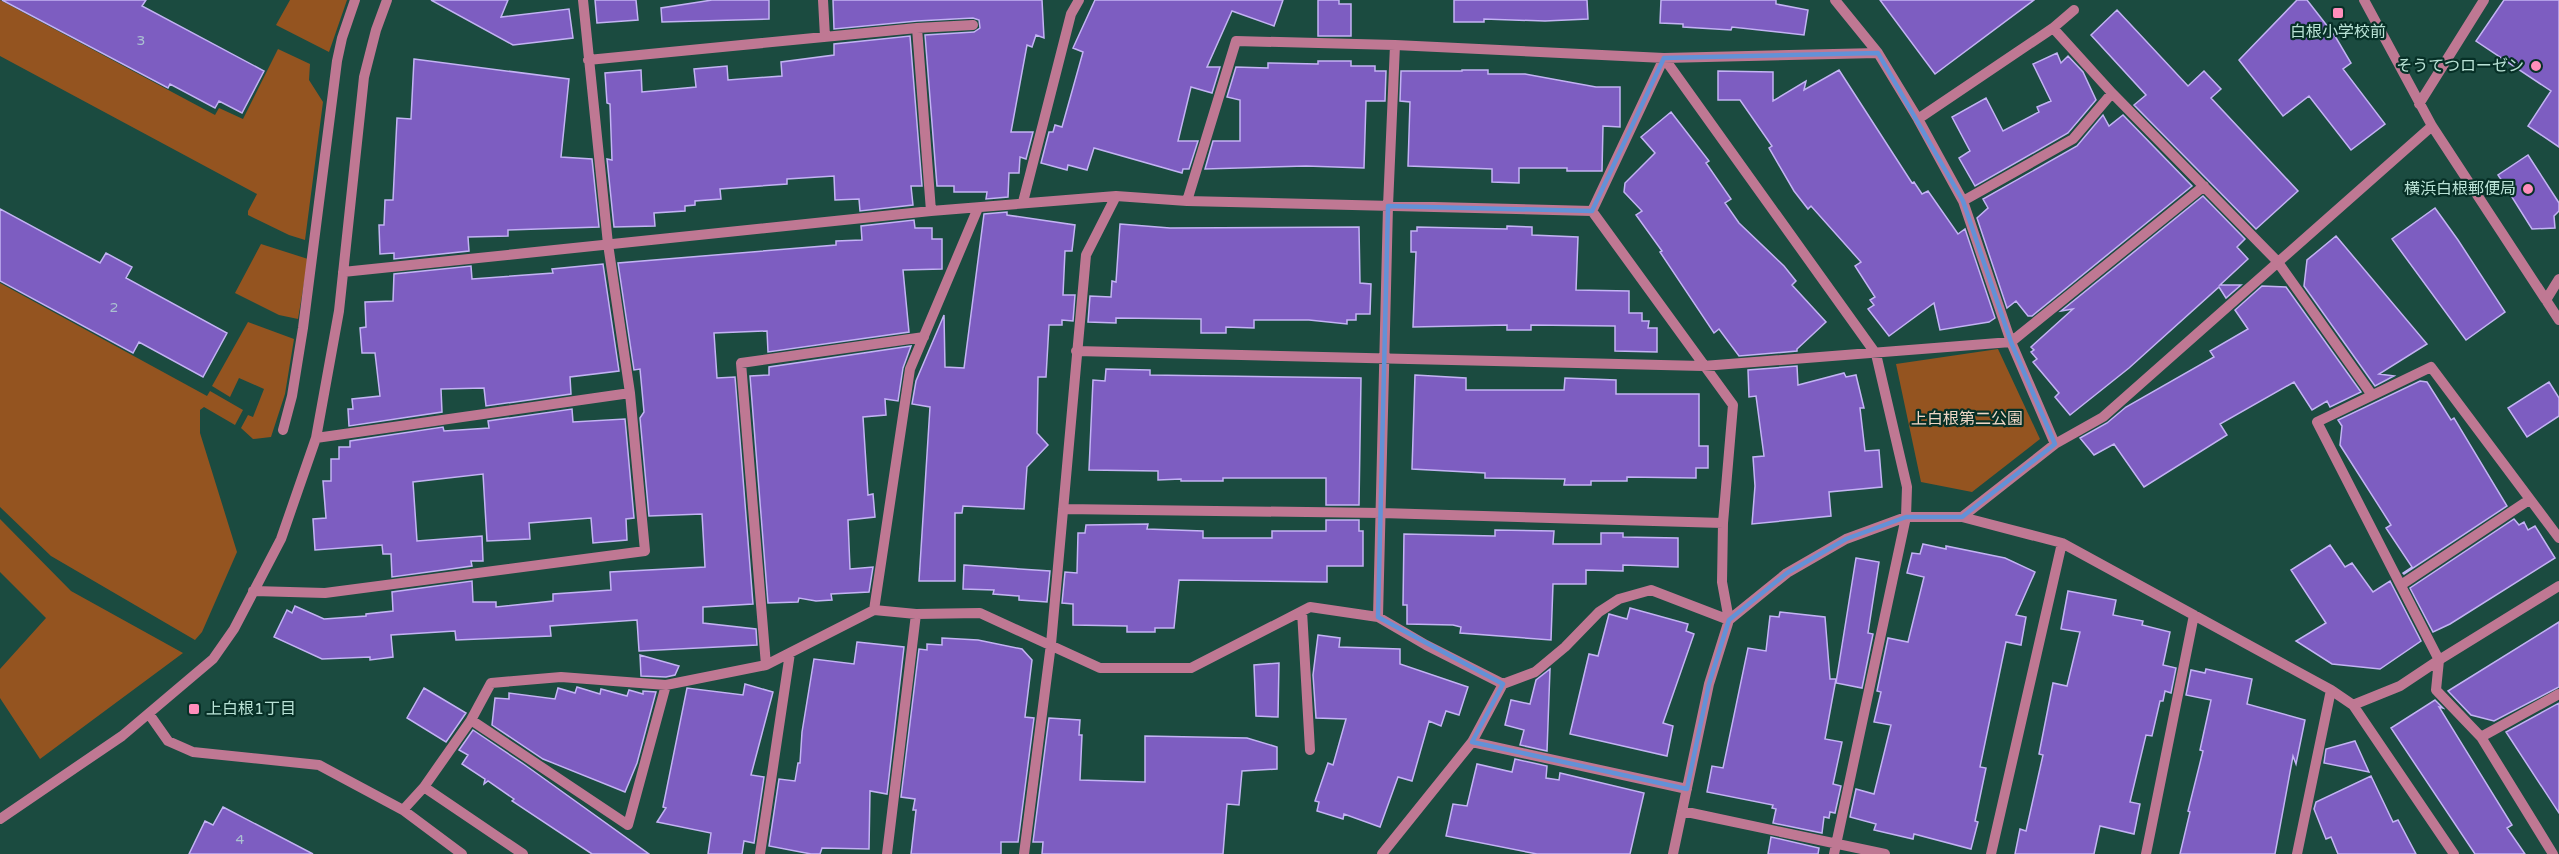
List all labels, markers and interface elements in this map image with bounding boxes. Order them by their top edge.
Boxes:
marker: 白根小学校前 [2331,6,2345,20]
place label: 白根小学校前 [2290,22,2386,42]
house number: 3 [137,32,145,49]
place label: そうてつローゼン [2396,56,2524,76]
marker: そうてつローゼン [2529,59,2543,73]
place label: 横浜白根郵便局 [2404,179,2516,199]
marker: 横浜白根郵便局 [2521,182,2535,196]
house number: 2 [110,299,118,316]
park label: 上白根第二公園 [1911,409,2023,429]
place label: 上白根1丁目 [206,699,296,719]
marker: 上白根1丁目 [187,702,201,716]
house number: 4 [236,831,245,848]

